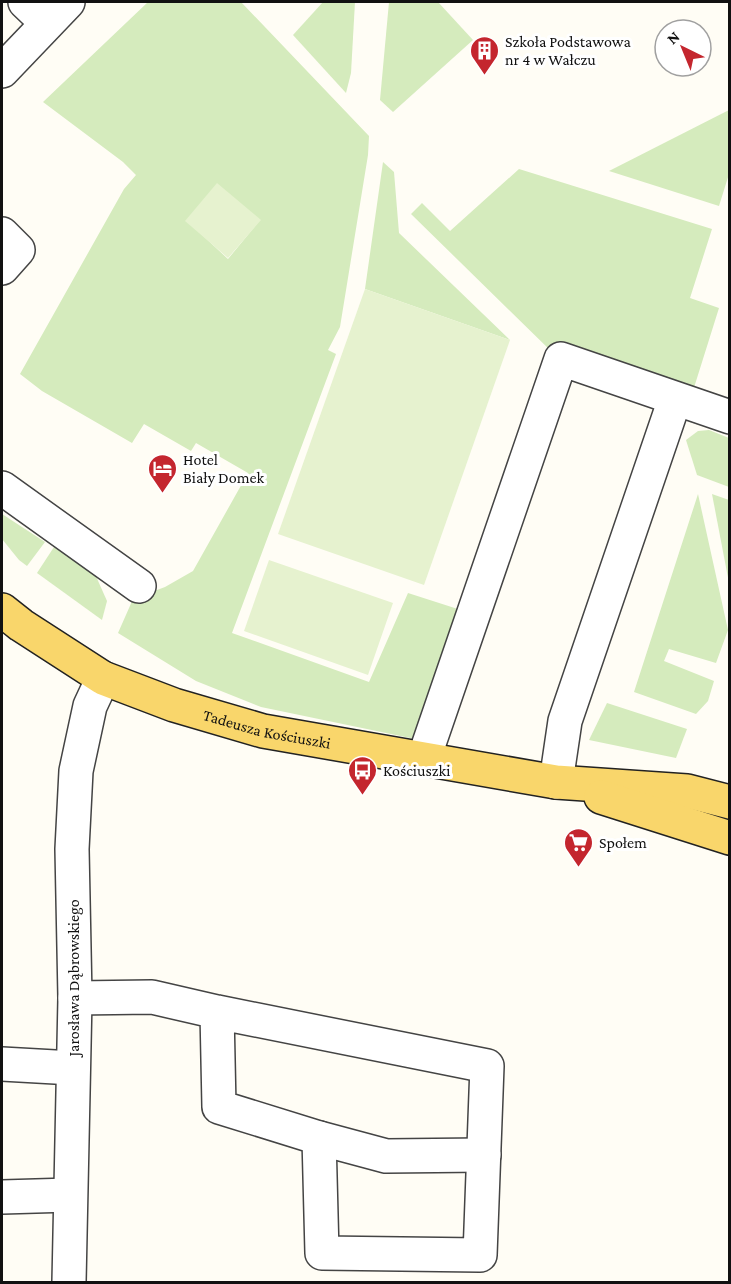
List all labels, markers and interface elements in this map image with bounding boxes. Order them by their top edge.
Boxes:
north arrow [653,18,713,78]
text: N [663,27,683,47]
place label: Szkoła Podstawowa nr 4 w Wałczu [505,33,631,68]
building icon: Szkoła Podstawowa nr 4 w Wałczu [468,34,500,76]
place label: Hotel Biały Domek [183,451,265,487]
hotel icon: Hotel Biały Domek [146,452,178,494]
street label: Tadeusza Kościuszki [201,706,332,752]
bus stop icon: Kościuszki [346,754,378,796]
place label: Kościuszki [383,762,450,779]
supermarket icon: Społem [562,826,594,868]
place label: Społem [599,834,647,852]
street label: Jarosława Dąbrowskiego [65,899,83,1059]

